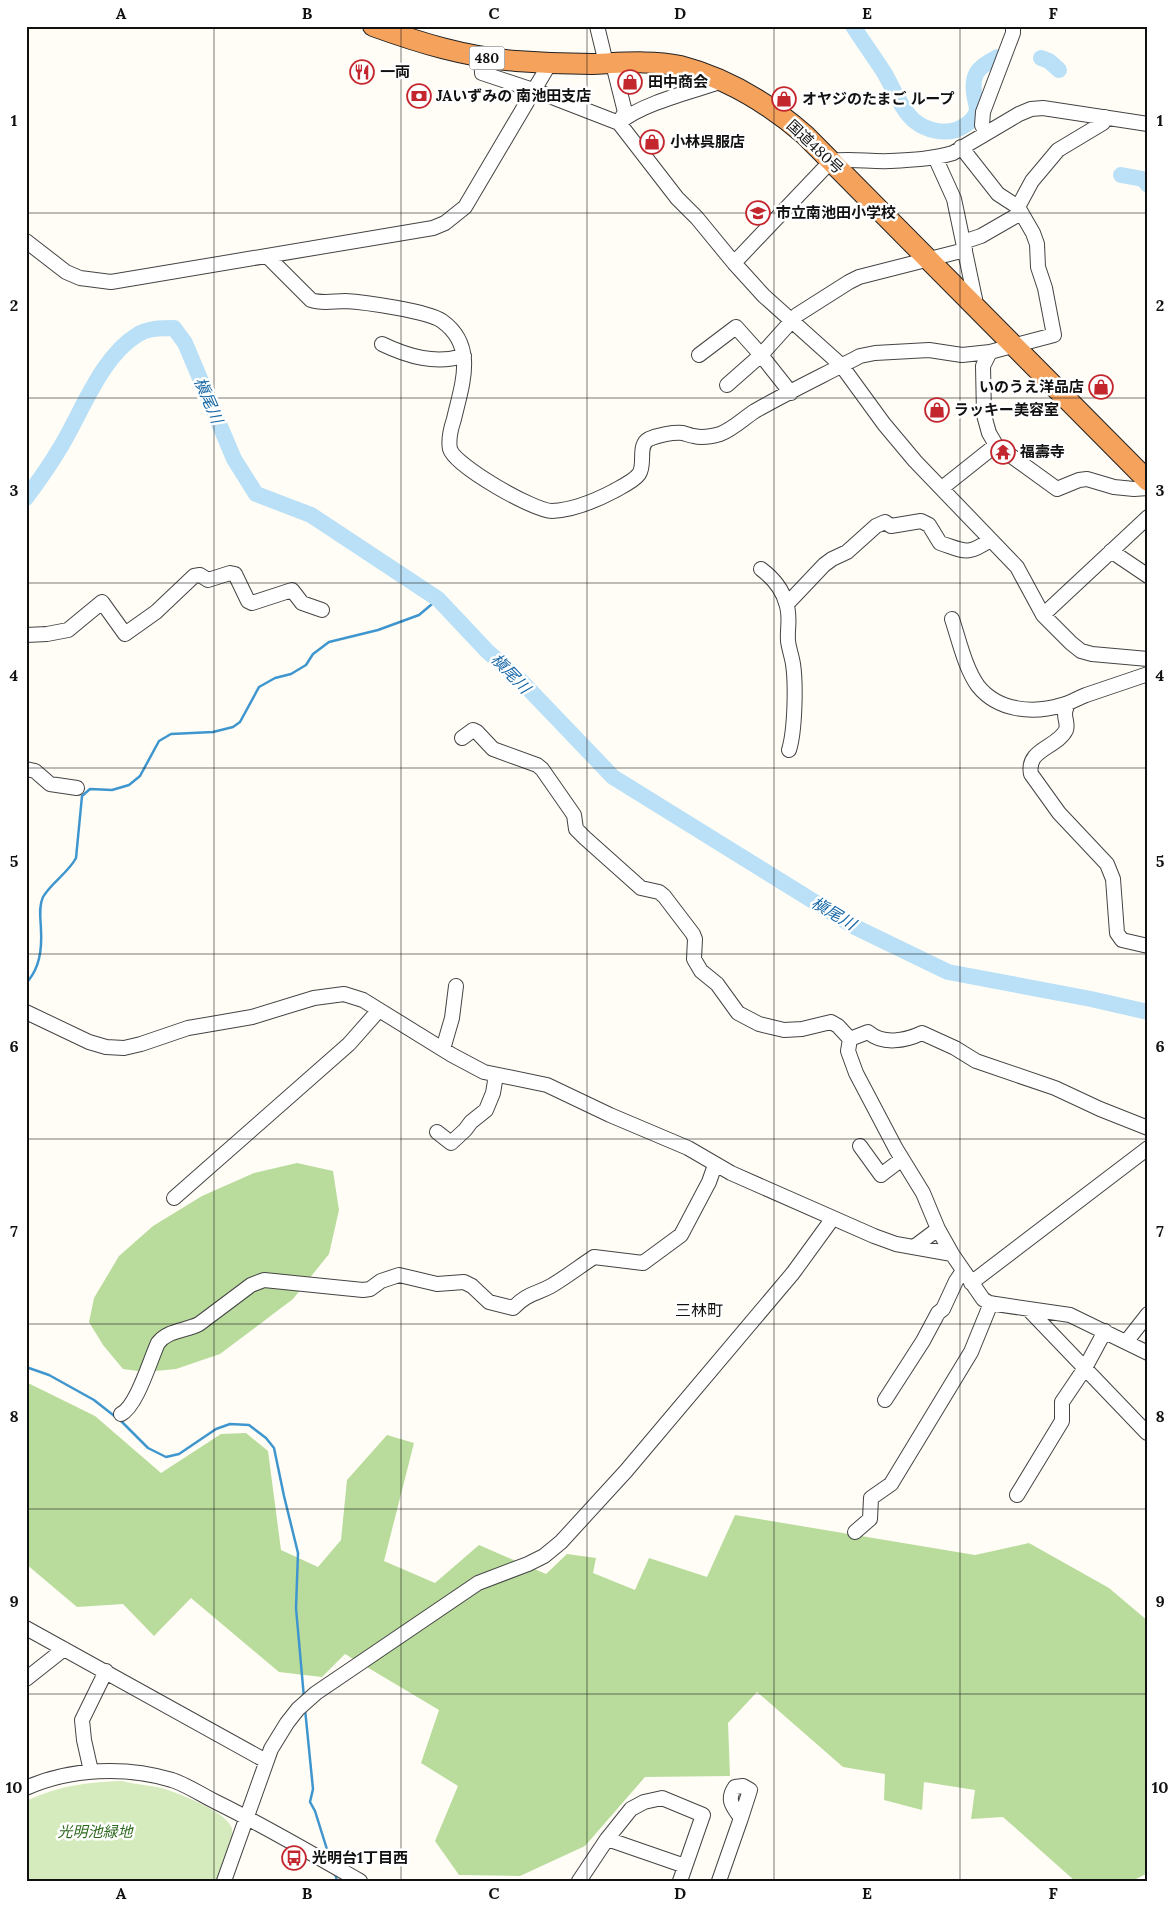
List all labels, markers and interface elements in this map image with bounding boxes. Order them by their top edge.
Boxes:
text: A [116,3,127,23]
text: B [302,3,313,23]
text: C [488,3,500,23]
text: D [674,3,686,23]
text: E [862,3,872,23]
text: F [1048,3,1058,23]
road number: 480 [470,46,504,70]
restaurant icon: 一両 [349,59,375,85]
place label: 一両 [380,62,410,81]
shop icon: 田中商会 [617,69,643,95]
place label: 田中商会 [648,72,708,91]
bank icon: JAいずみの 南池田支店 [406,83,432,109]
place label: JAいずみの 南池田支店 [436,86,591,105]
shop icon: オヤジのたまご ループ [771,86,797,112]
place label: オヤジのたまご ループ [802,89,955,108]
text: 1 [11,110,17,130]
text: 1 [1157,110,1163,130]
street label: 国道480号 [783,116,848,178]
shop icon: 小林呉服店 [639,129,665,155]
place label: 小林呉服店 [670,132,745,151]
school or university icon: 市立南池田小学校 [745,200,771,226]
place label: 市立南池田小学校 [776,203,896,222]
text: 2 [10,295,18,315]
text: 2 [1156,295,1164,315]
water label: 槇尾川 [190,374,228,428]
shop icon: いのうえ洋品店 [1088,374,1114,400]
place label: いのうえ洋品店 [979,377,1084,396]
shop icon: ラッキー美容室 [924,397,950,423]
place label: ラッキー美容室 [954,400,1059,419]
temple icon: 福壽寺 [990,439,1016,465]
place label: 福壽寺 [1019,442,1065,461]
text: 3 [10,480,19,500]
text: 3 [1156,480,1165,500]
water label: 槇尾川 [487,649,536,699]
text: 4 [10,665,19,685]
text: 4 [1156,665,1165,685]
text: 5 [10,851,19,871]
text: 5 [1156,851,1165,871]
water label: 槇尾川 [808,892,861,935]
text: 6 [9,1036,19,1056]
text: 6 [1155,1036,1165,1056]
text: 7 [10,1221,18,1241]
text: 7 [1156,1221,1164,1241]
district label: 三林町 [675,1300,723,1320]
text: 8 [9,1406,19,1426]
text: 8 [1155,1406,1165,1426]
text: 9 [9,1591,19,1611]
text: 9 [1155,1591,1165,1611]
text: 10 [6,1777,22,1797]
text: 10 [1152,1777,1168,1797]
park label: 光明池緑地 [57,1822,134,1841]
bus stop icon: 光明台1丁目西 [281,1845,307,1871]
place label: 光明台1丁目西 [312,1848,408,1867]
text: A [116,1883,127,1903]
text: B [302,1883,313,1903]
text: C [488,1883,500,1903]
text: D [674,1883,686,1903]
text: E [862,1883,872,1903]
text: F [1048,1883,1058,1903]

